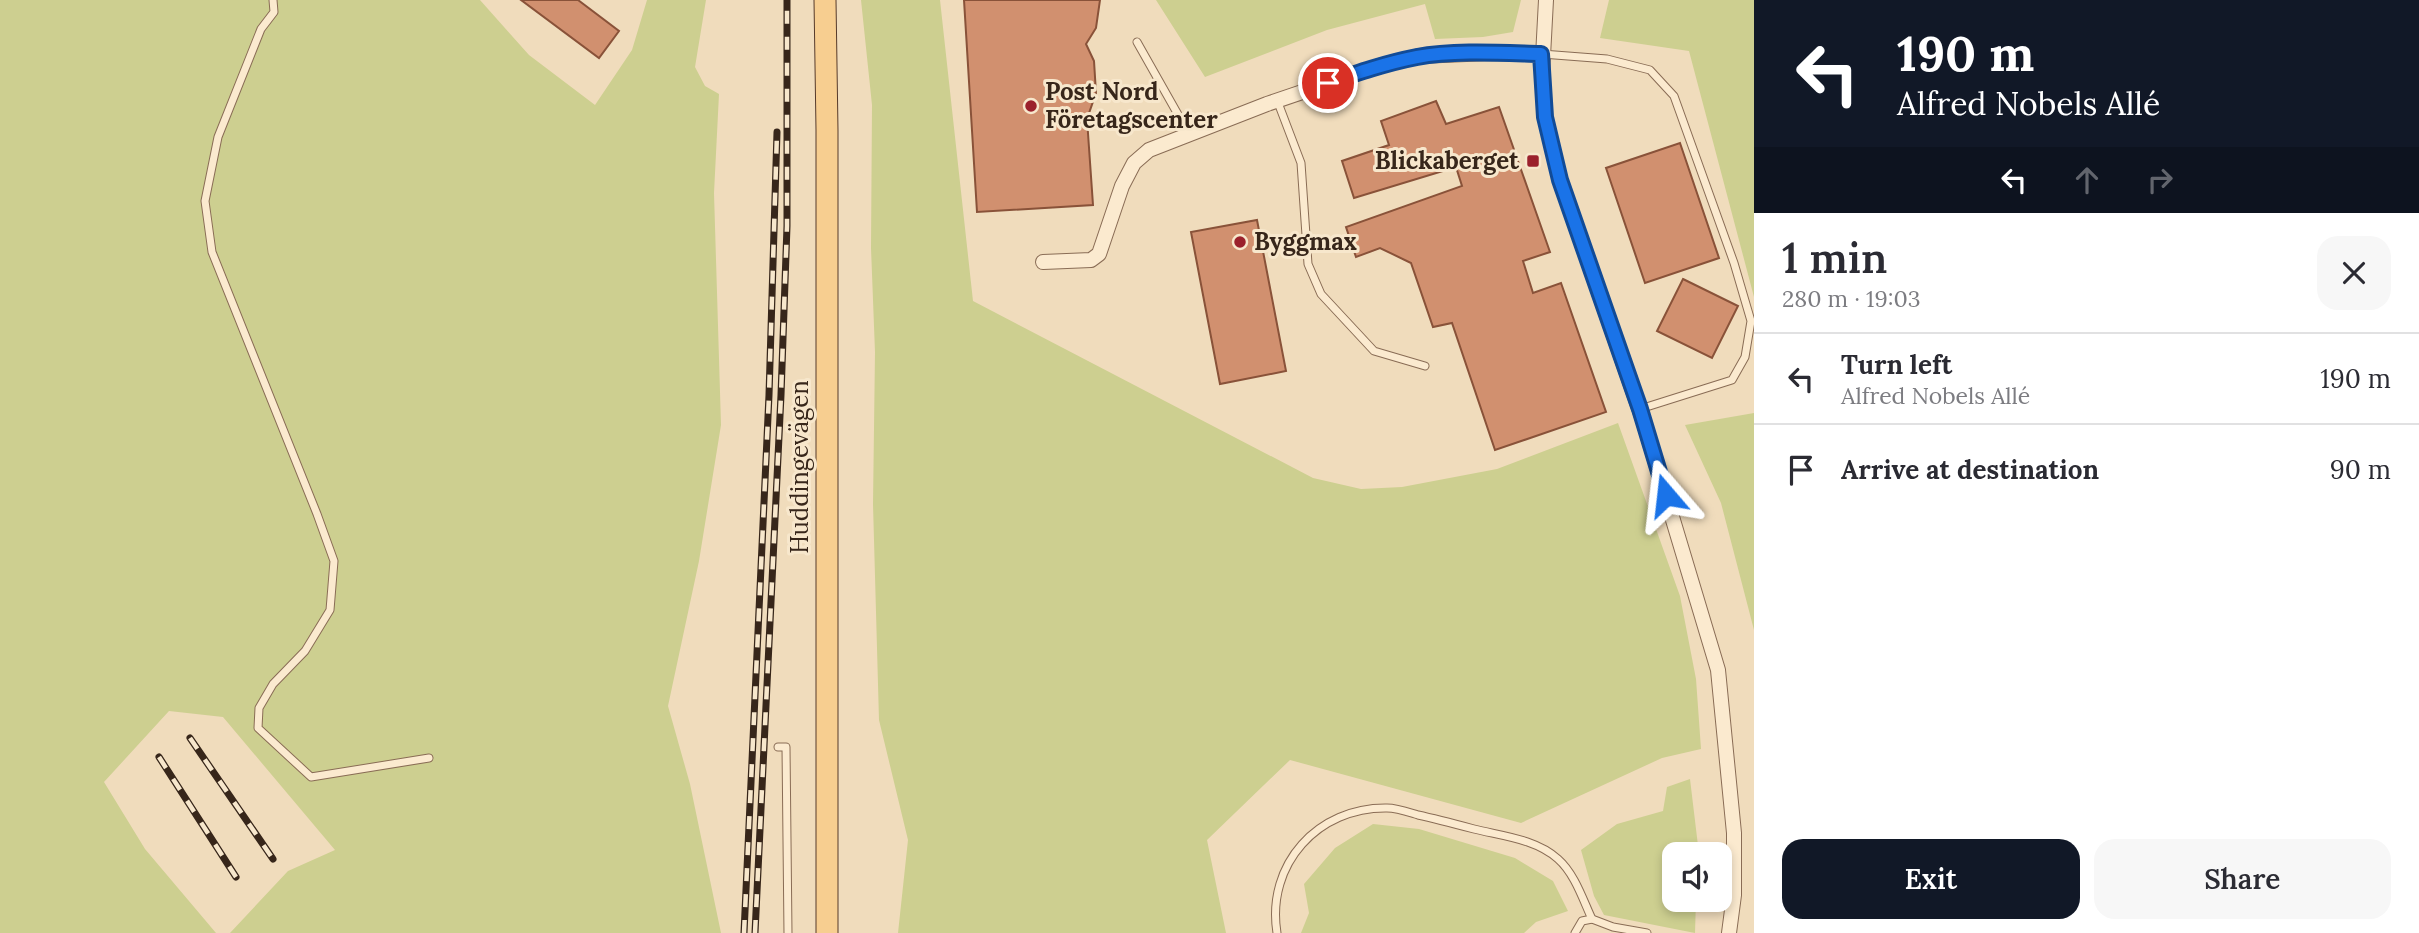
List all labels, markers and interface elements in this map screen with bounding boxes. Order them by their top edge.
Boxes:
text: 190 m [1897,22,2034,84]
icon: left [1782,28,1873,119]
pin [1298,53,1358,113]
icon: arrive [1309,64,1347,102]
place label: Post Nord Företagscenter [1045,76,1218,135]
text: Alfred Nobels Allé [1897,83,2160,124]
marker: Post Nord Företagscenter [1023,98,1039,114]
place label: Blickaberget [1375,145,1520,176]
marker: Blickaberget [1525,153,1541,169]
icon: left [1995,161,2033,199]
icon: ahead [2068,161,2106,199]
icon: right [2141,161,2179,199]
place label: Byggmax [1254,226,1357,257]
text: 1 min [1782,231,1887,285]
marker: Byggmax [1232,234,1248,250]
button: close [2317,236,2391,310]
text: 280 m · 19:03 [1782,284,1921,313]
text: Turn left [1841,348,1952,381]
icon: left [1782,360,1820,398]
text: 190 m [2320,362,2391,395]
street label: Huddingevägen [784,380,815,554]
text: Alfred Nobels Allé [1841,381,2030,410]
icon: arrive [1782,451,1820,489]
text: Arrive at destination [1841,453,2099,486]
text: 90 m [2330,453,2391,486]
position arrow [1629,458,1703,532]
button: Exit [1782,839,2080,919]
button: Share [2094,839,2391,919]
map controls [1662,842,1732,912]
button: sound [1662,842,1732,912]

